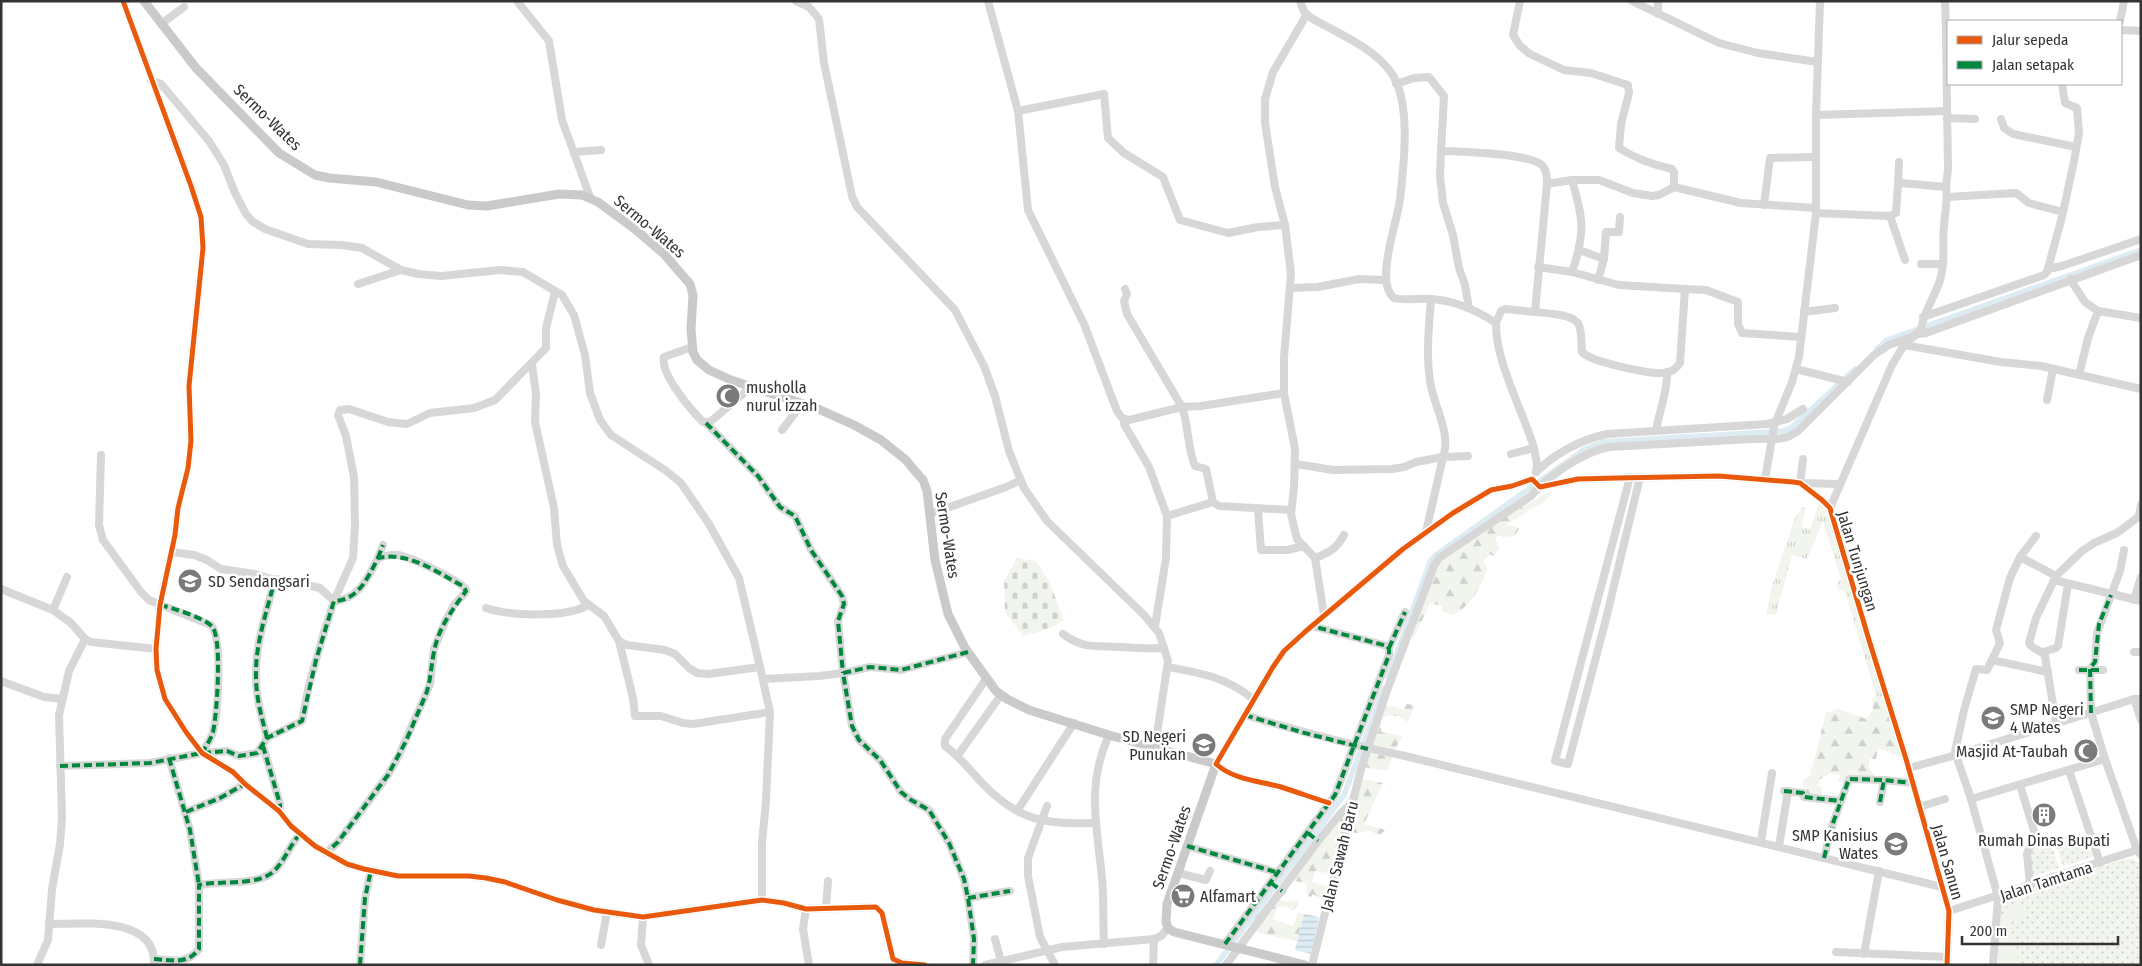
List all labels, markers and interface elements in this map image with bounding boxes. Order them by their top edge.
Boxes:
legend [1947,20,2122,85]
text: Jalur sepeda [1992,31,2068,49]
text: Jalan setapak [1992,56,2074,74]
street label: Sermo-Wates [230,80,306,155]
street label: Sermo-Wates [610,191,689,262]
place label: musholla nurul izzah [746,378,818,415]
mosque icon: musholla nurul izzah [715,383,741,409]
street label: Sermo-Wates [931,491,964,580]
street label: Jalan Tunjungan [1833,509,1882,614]
school or university icon: SD Sendangsari [177,568,203,594]
place label: SD Sendangsari [208,572,310,591]
place label: SMP Negeri 4 Wates [2010,700,2084,737]
school or university icon: SMP Negeri 4 Wates [1980,705,2006,731]
place label: SD Negeri Punukan [1123,727,1186,764]
school or university icon: SD Negeri Punukan [1191,732,1217,758]
mosque icon: Masjid At-Taubah [2073,738,2099,764]
place label: Masjid At-Taubah [1956,742,2068,761]
street label: Jalan Sawah Baru [1317,799,1362,913]
building icon: Rumah Dinas Bupati [2031,802,2057,828]
street label: Sermo-Wates [1148,803,1195,891]
street label: Jalan Sanun [1928,822,1967,902]
place label: SMP Kanisius Wates [1792,826,1878,863]
school or university icon: SMP Kanisius Wates [1883,831,1909,857]
place label: Rumah Dinas Bupati [1978,831,2110,850]
street label: Jalan Tamtama [1998,858,2095,905]
supermarket icon: Alfamart [1170,883,1196,909]
place label: Alfamart [1200,887,1257,906]
scale bar [1962,914,2118,946]
text: 200 m [1970,922,2007,940]

